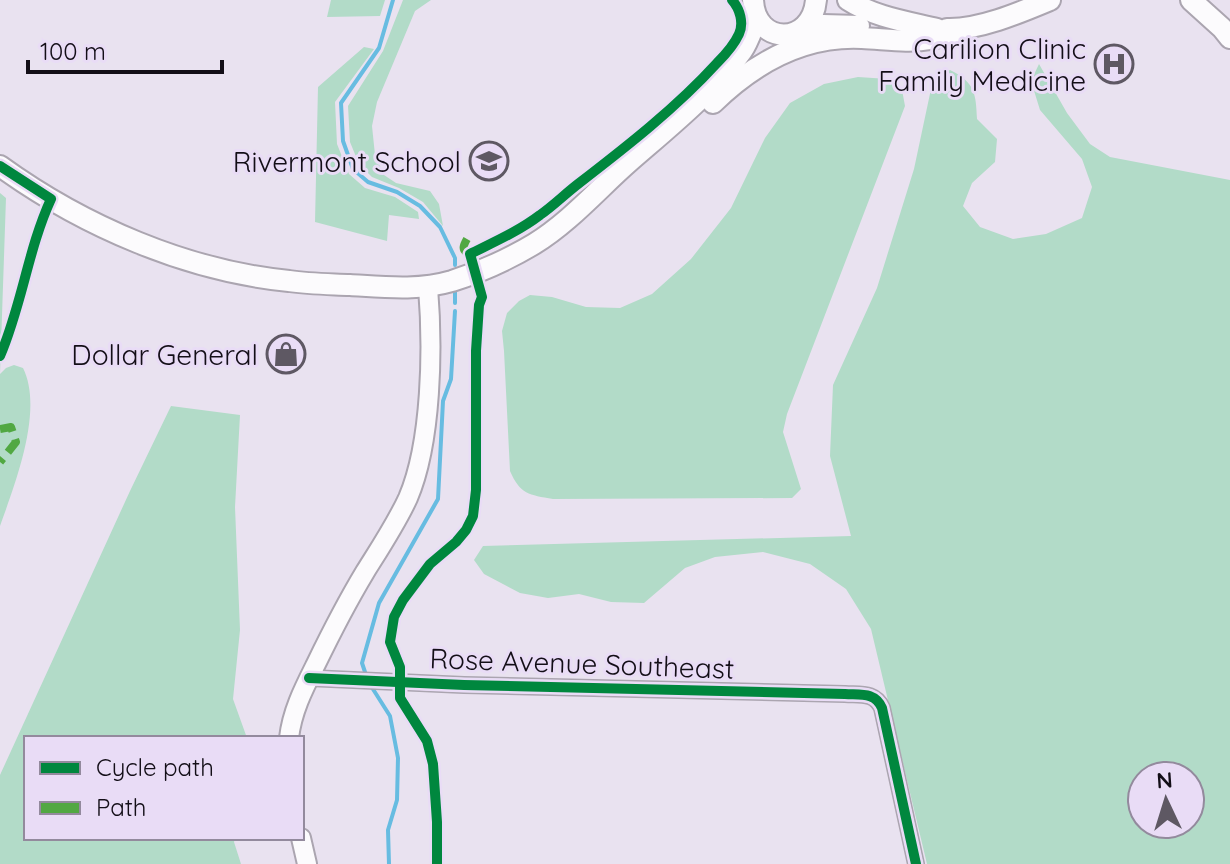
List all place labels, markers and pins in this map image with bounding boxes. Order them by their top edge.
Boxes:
place label: Carilion Clinic Family Medicine [878,31,1086,98]
hospital icon: Carilion Clinic Family Medicine [1093,43,1135,85]
school or university icon: Rivermont School [468,140,510,182]
place label: Rivermont School [233,144,461,179]
shop icon: Dollar General [265,333,307,375]
place label: Dollar General [71,337,258,372]

